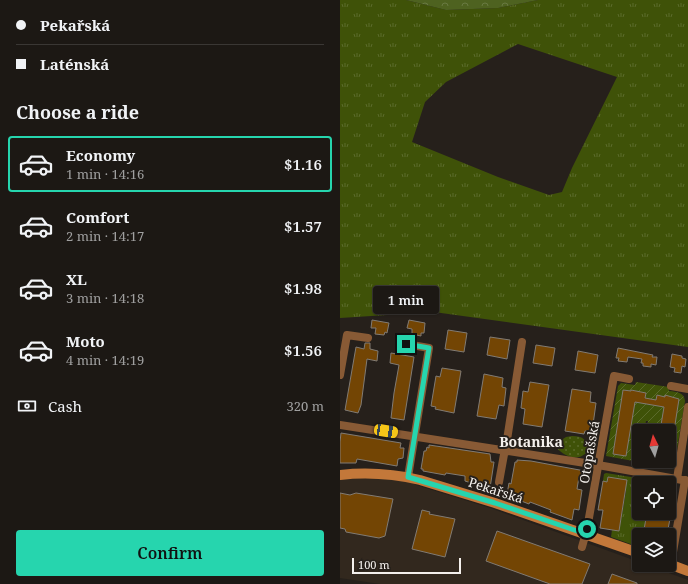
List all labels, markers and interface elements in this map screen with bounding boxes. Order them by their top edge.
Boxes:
text: Pekařská [40,15,110,35]
text: Laténská [40,54,109,74]
text: Choose a ride [16,100,139,124]
text: Economy [66,145,135,165]
icon: car [18,146,54,182]
text: $1.16 [284,154,322,174]
text: 1 min · 14:16 [66,165,144,183]
text: Comfort [66,207,129,227]
icon: car [18,208,54,244]
text: $1.57 [284,216,322,236]
text: 2 min · 14:17 [66,227,144,245]
text: XL [66,269,87,289]
icon: car [18,270,54,306]
text: $1.98 [284,278,322,298]
callout: 1 min [373,286,439,314]
text: 3 min · 14:18 [66,289,144,307]
text: 1 min [388,291,424,309]
text: Moto [66,331,105,351]
icon: car [18,332,54,368]
route end [397,335,415,353]
text: $1.56 [284,340,322,360]
text: 4 min · 14:19 [66,351,144,369]
icon: cash [16,395,38,417]
text: Cash [48,396,82,416]
text: 320 m [287,397,324,415]
street label: Otopašská [575,419,603,485]
car [373,423,399,439]
north arrow [632,424,676,468]
map controls [632,424,676,572]
district label: Botanika [499,432,563,451]
street label: Pekařská [466,473,526,507]
button: locate [632,476,676,520]
route start [578,520,596,538]
button: layers [632,528,676,572]
button: Confirm [16,530,324,576]
scale bar [352,556,461,575]
text: 100 m [358,557,390,572]

